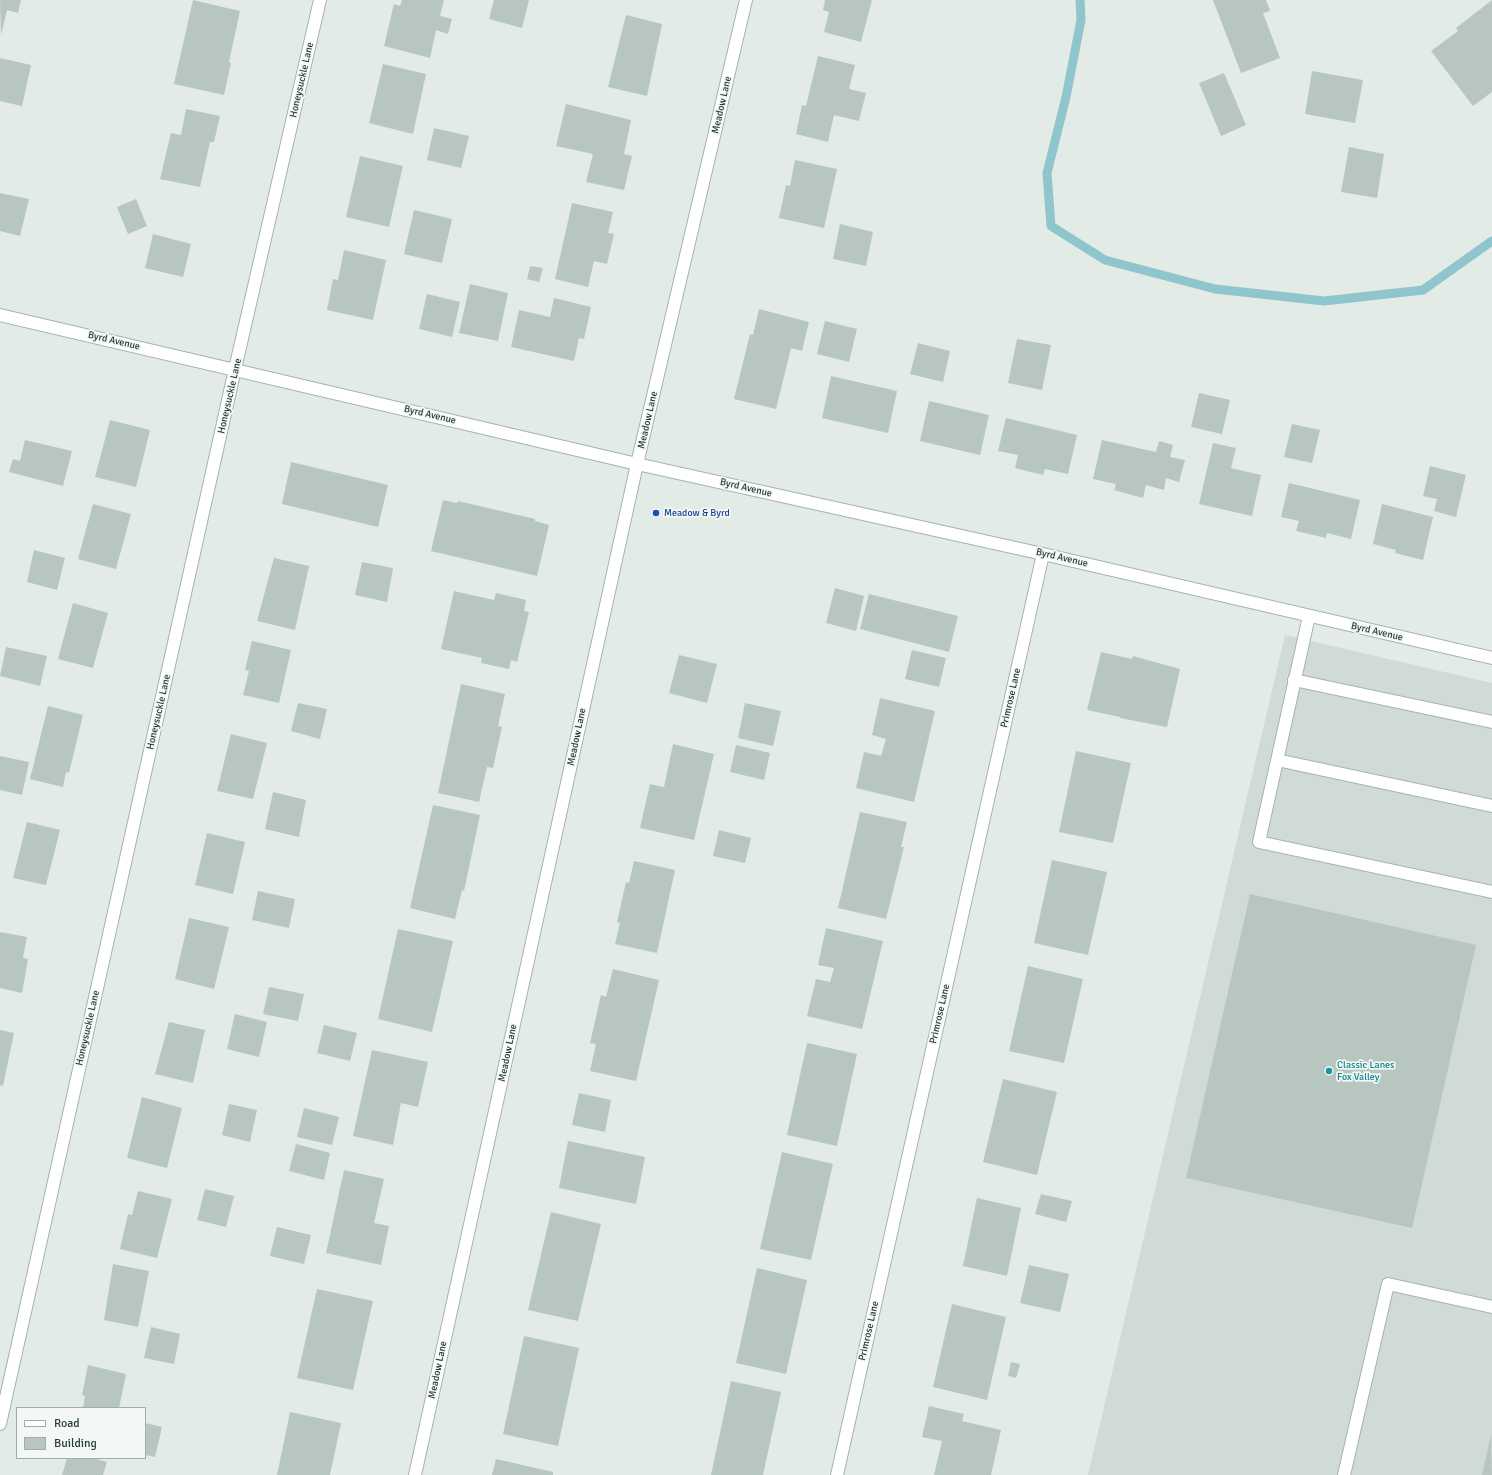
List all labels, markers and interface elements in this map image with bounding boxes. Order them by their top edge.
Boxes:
street label: Honeysuckle Lane [287,41,317,119]
street label: Meadow Lane [710,75,734,135]
street label: Byrd Avenue [87,329,141,353]
street label: Honeysuckle Lane [215,357,245,435]
street label: Meadow Lane [636,390,660,450]
street label: Byrd Avenue [403,403,457,427]
street label: Byrd Avenue [719,476,773,500]
place label: Meadow & Byrd [664,507,730,519]
marker: Meadow & Byrd [651,508,661,518]
street label: Byrd Avenue [1035,546,1089,570]
street label: Byrd Avenue [1350,620,1404,644]
street label: Primrose Lane [998,667,1024,729]
street label: Honeysuckle Lane [144,673,174,751]
street label: Meadow Lane [565,707,589,767]
street label: Primrose Lane [927,983,953,1045]
street label: Honeysuckle Lane [73,989,103,1067]
street label: Meadow Lane [496,1023,520,1083]
place label: Classic Lanes Fox Valley [1337,1059,1394,1082]
marker: Classic Lanes Fox Valley [1324,1066,1334,1076]
street label: Primrose Lane [856,1300,882,1362]
street label: Meadow Lane [426,1340,450,1400]
legend [16,1407,146,1459]
text: Road [54,1416,80,1431]
text: Building [54,1436,97,1451]

